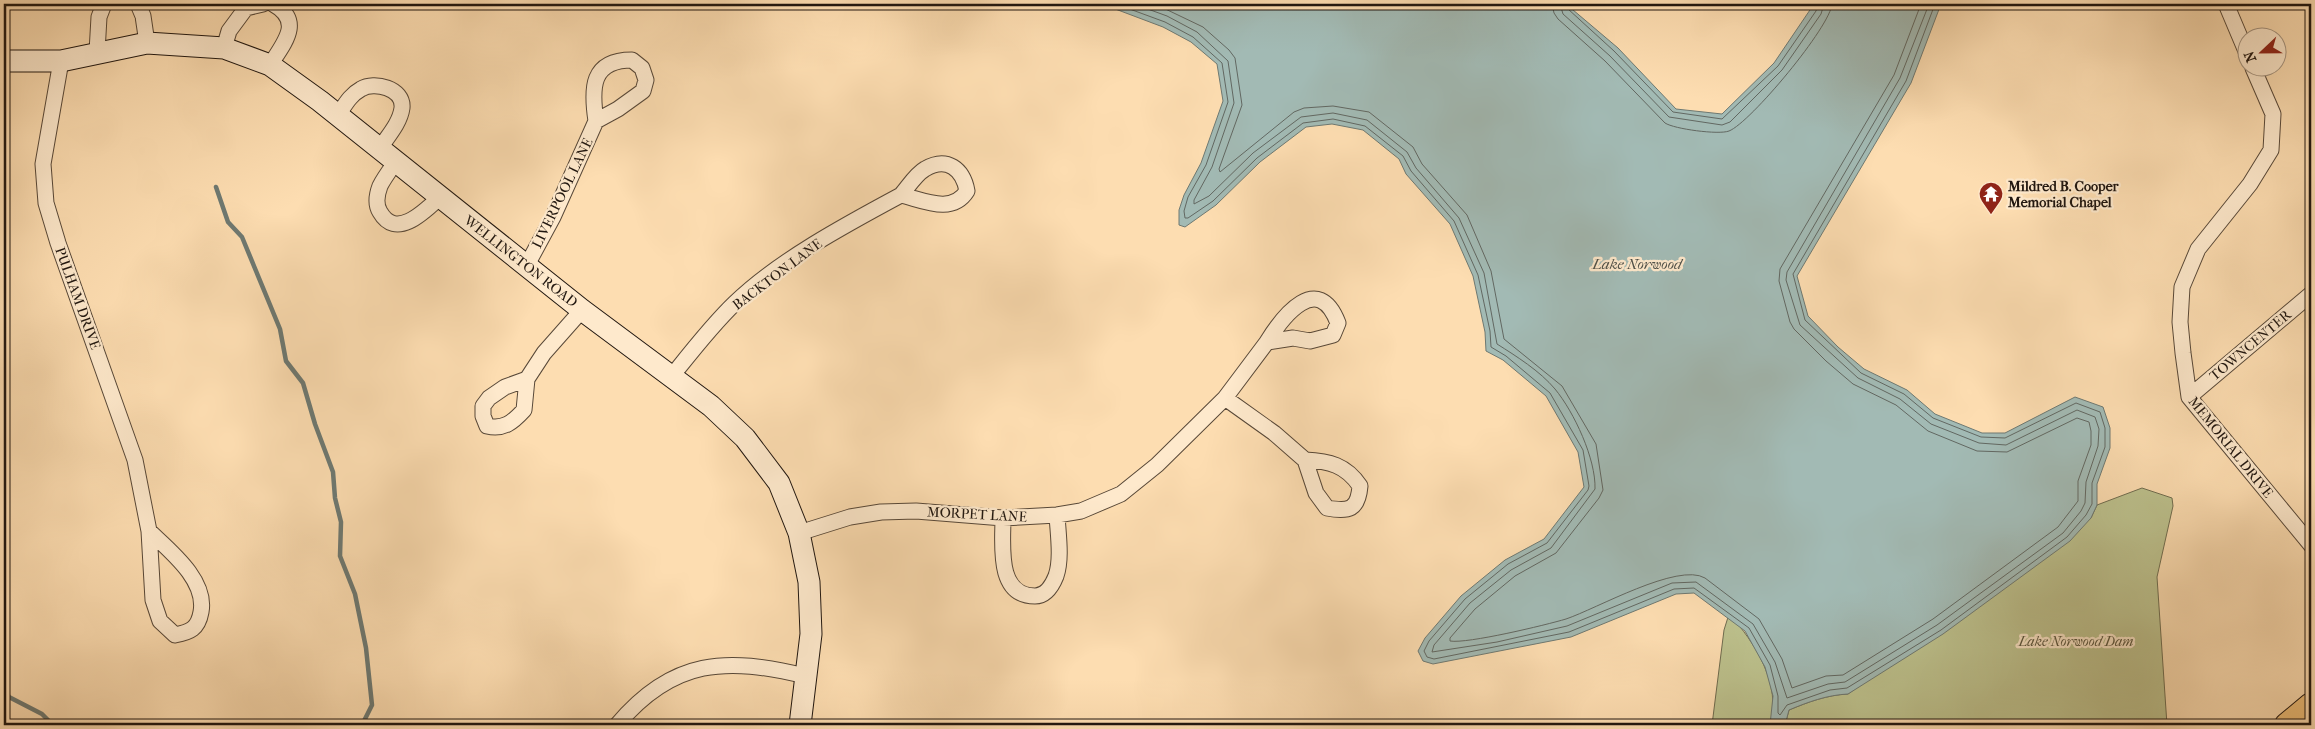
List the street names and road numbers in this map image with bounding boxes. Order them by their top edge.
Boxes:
street label: LIVERPOOL LANE [528,135,597,251]
street label: WELLINGTON ROAD [460,211,581,311]
street label: BACKTON LANE [729,235,826,314]
street label: PULHAM DRIVE [51,245,104,352]
street label: TOWNCENTER [2206,306,2295,384]
street label: MEMORIAL DRIVE [2185,393,2277,502]
street label: MORPET LANE [927,503,1028,526]

